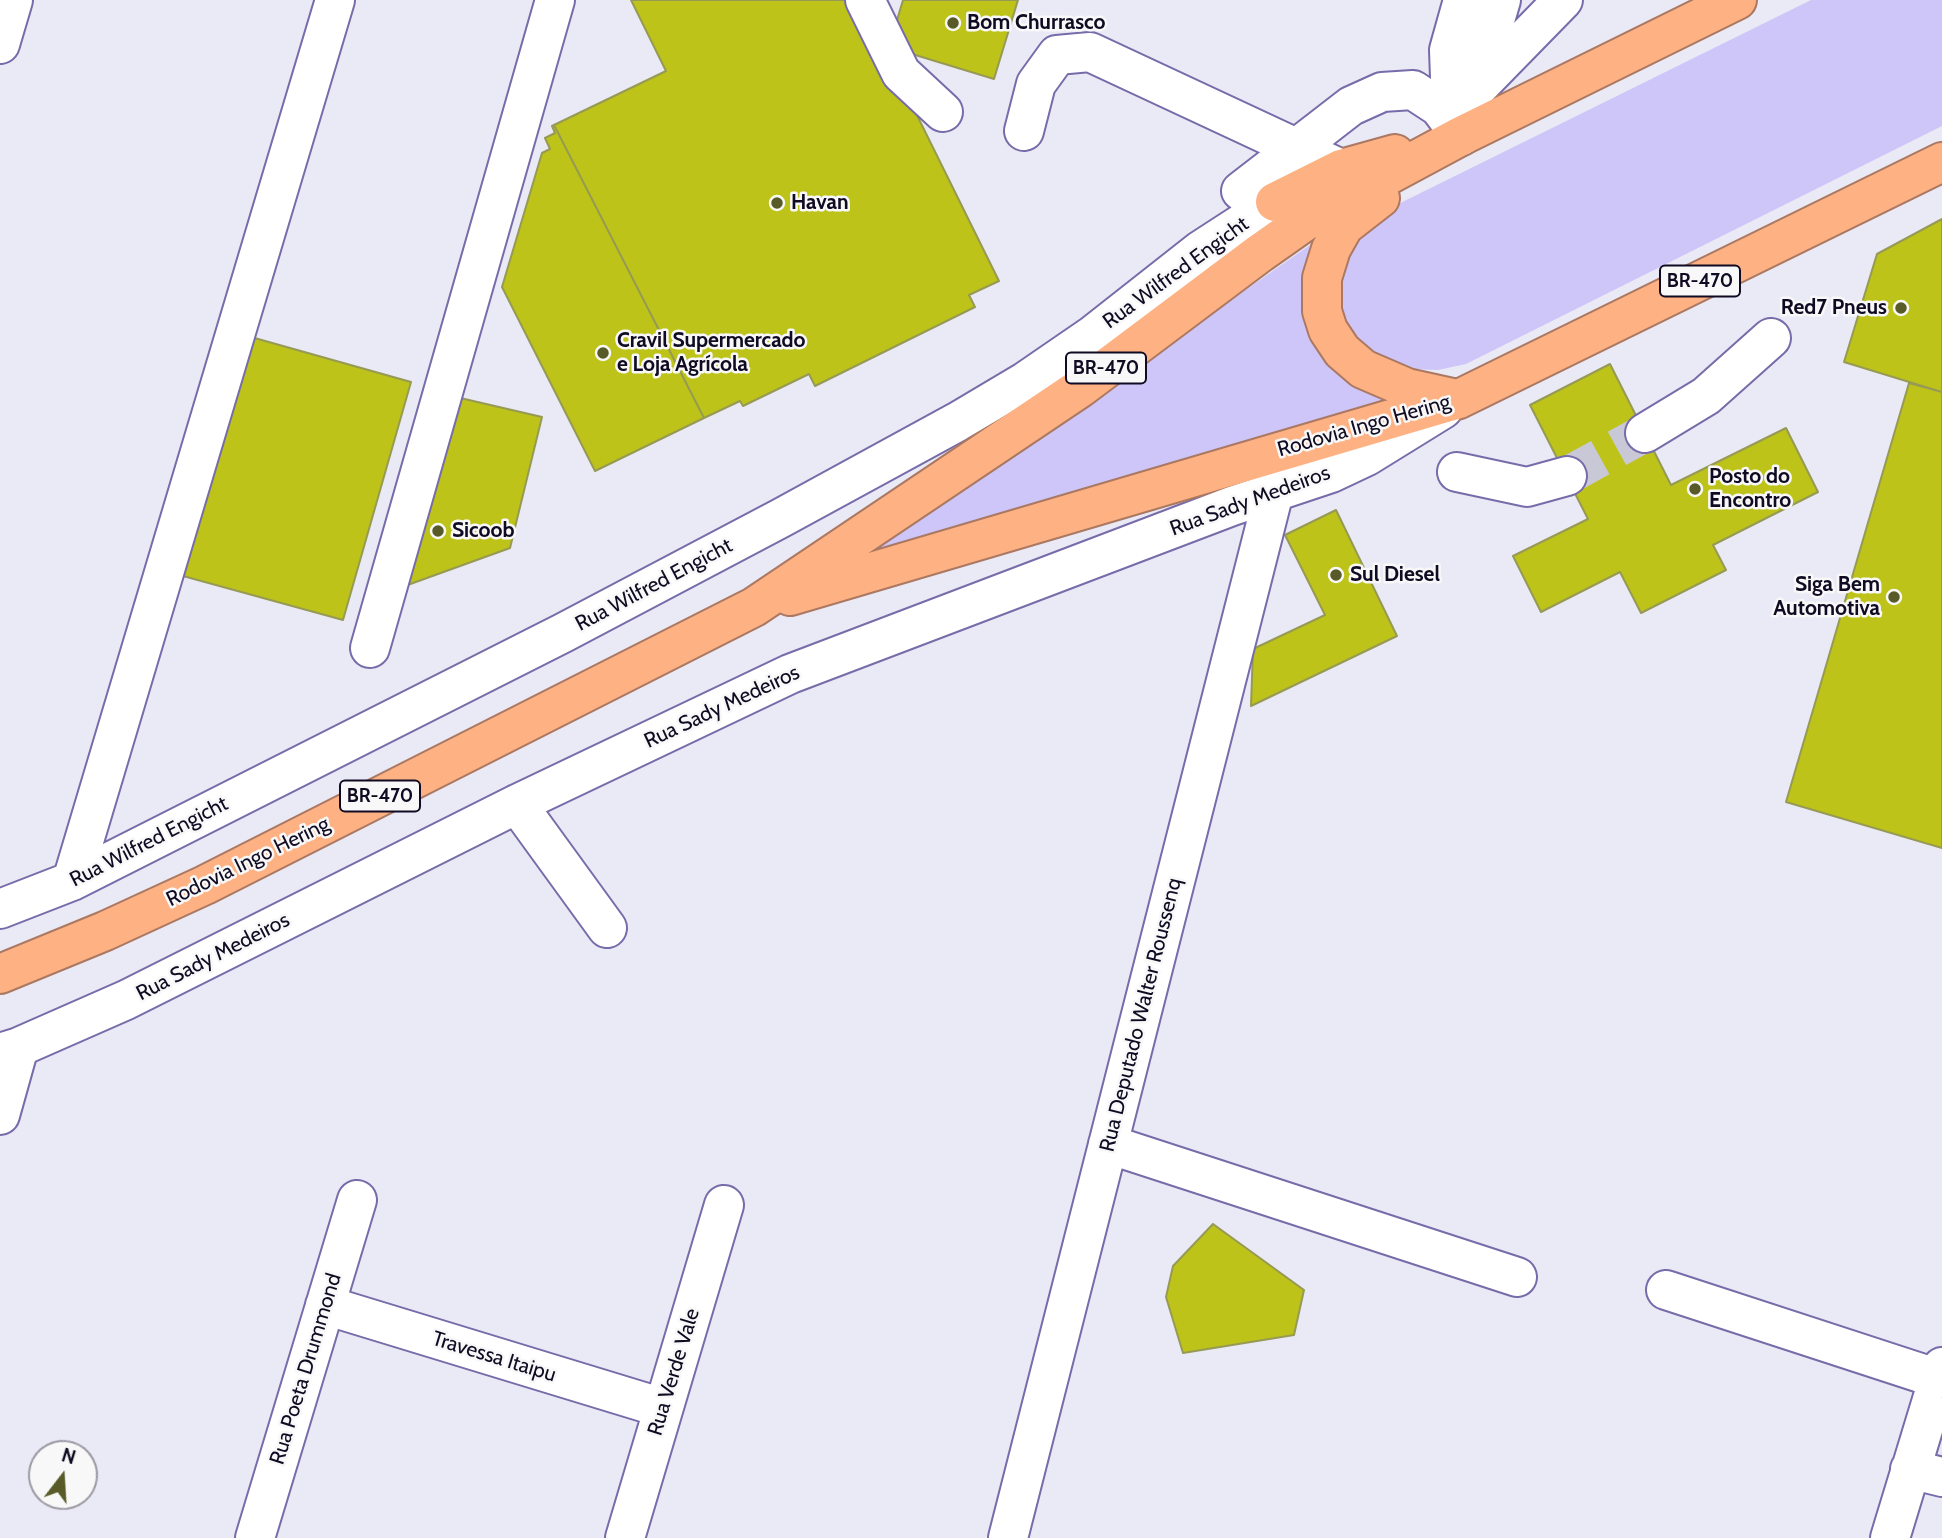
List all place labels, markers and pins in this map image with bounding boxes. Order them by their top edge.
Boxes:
place label: Bom Churrasco [967,10,1105,36]
marker: Bom Churrasco [945,15,961,31]
place label: Havan [791,190,849,216]
marker: Havan [769,195,785,211]
place label: Red7 Pneus [1781,295,1887,321]
marker: Red7 Pneus [1893,300,1909,316]
place label: Cravil Supermercado e Loja Agrícola [617,328,806,378]
marker: Cravil Supermercado e Loja Agrícola [595,345,611,361]
place label: Posto do Encontro [1709,464,1791,514]
marker: Posto do Encontro [1687,481,1703,497]
place label: Sicoob [452,518,514,544]
marker: Sicoob [430,523,446,539]
place label: Sul Diesel [1350,562,1440,588]
marker: Sul Diesel [1328,567,1344,583]
place label: Siga Bem Automotiva [1773,572,1880,622]
marker: Siga Bem Automotiva [1886,589,1902,605]

